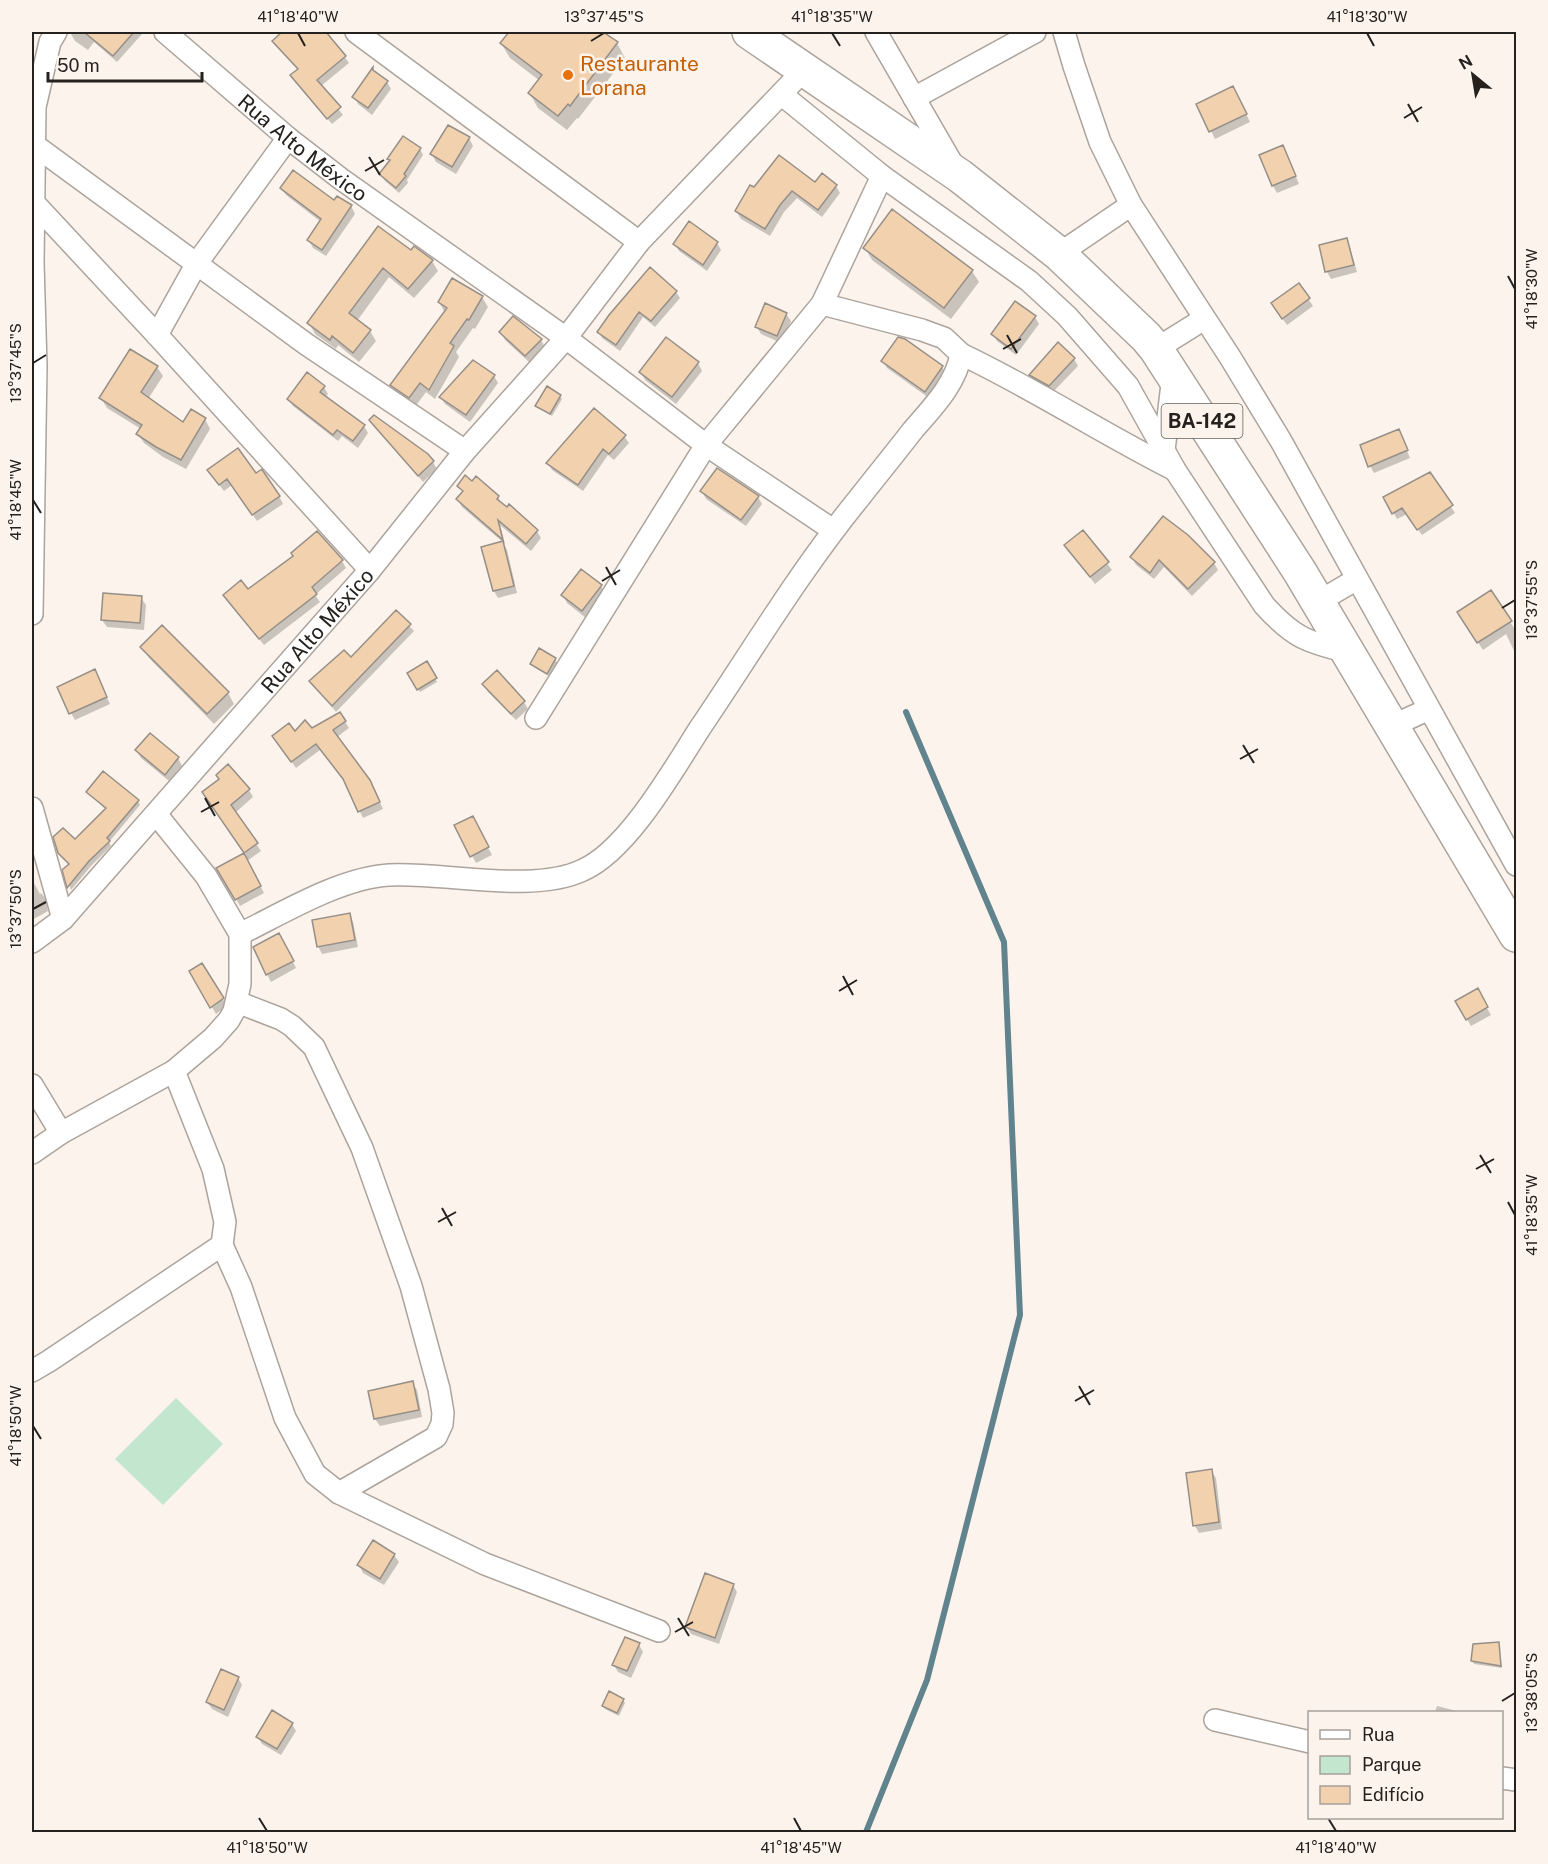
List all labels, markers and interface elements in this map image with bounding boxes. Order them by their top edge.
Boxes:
text: 41°18'40"W [257,8,339,25]
text: 13°37'45"S [564,8,644,25]
text: 41°18'35"W [791,8,873,25]
text: 41°18'30"W [1326,8,1408,25]
scale bar [48,45,202,83]
north arrow [1443,45,1503,105]
place label: Restaurante Lorana [580,51,699,100]
text: N [1456,51,1476,74]
text: 50 m [57,55,100,76]
marker: Restaurante Lorana [561,68,575,82]
street label: Rua Alto México [233,88,372,206]
text: 41°18'30"W [1523,248,1540,330]
text: 13°37'45"S [7,323,24,403]
road number: BA-142 [1162,404,1242,438]
text: 41°18'45"W [7,459,24,541]
text: 13°37'55"S [1523,560,1540,640]
street label: Rua Alto México [255,563,379,698]
text: 13°37'50"S [7,869,24,949]
text: 41°18'35"W [1523,1174,1540,1256]
text: 41°18'50"W [7,1385,24,1467]
text: 13°38'05"S [1523,1653,1540,1733]
legend [1308,1711,1503,1819]
text: Rua [1362,1724,1394,1745]
text: Parque [1362,1754,1422,1775]
text: Edifício [1362,1784,1424,1805]
text: 41°18'50"W [226,1839,308,1856]
text: 41°18'45"W [760,1839,842,1856]
text: 41°18'40"W [1295,1839,1377,1856]

